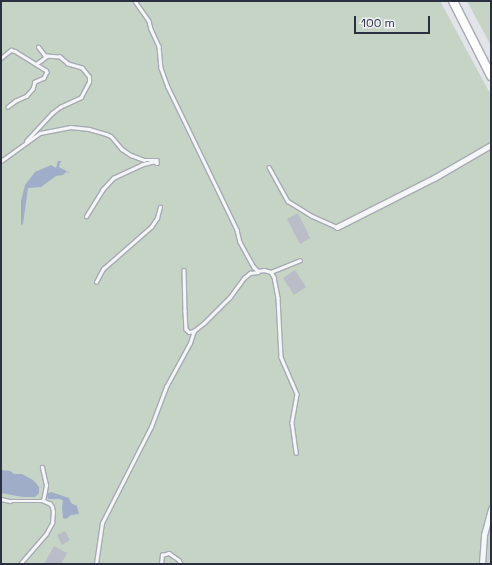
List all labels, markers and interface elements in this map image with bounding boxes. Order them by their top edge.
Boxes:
scale bar [356,8,432,34]
text: 100 m [361,15,395,31]

